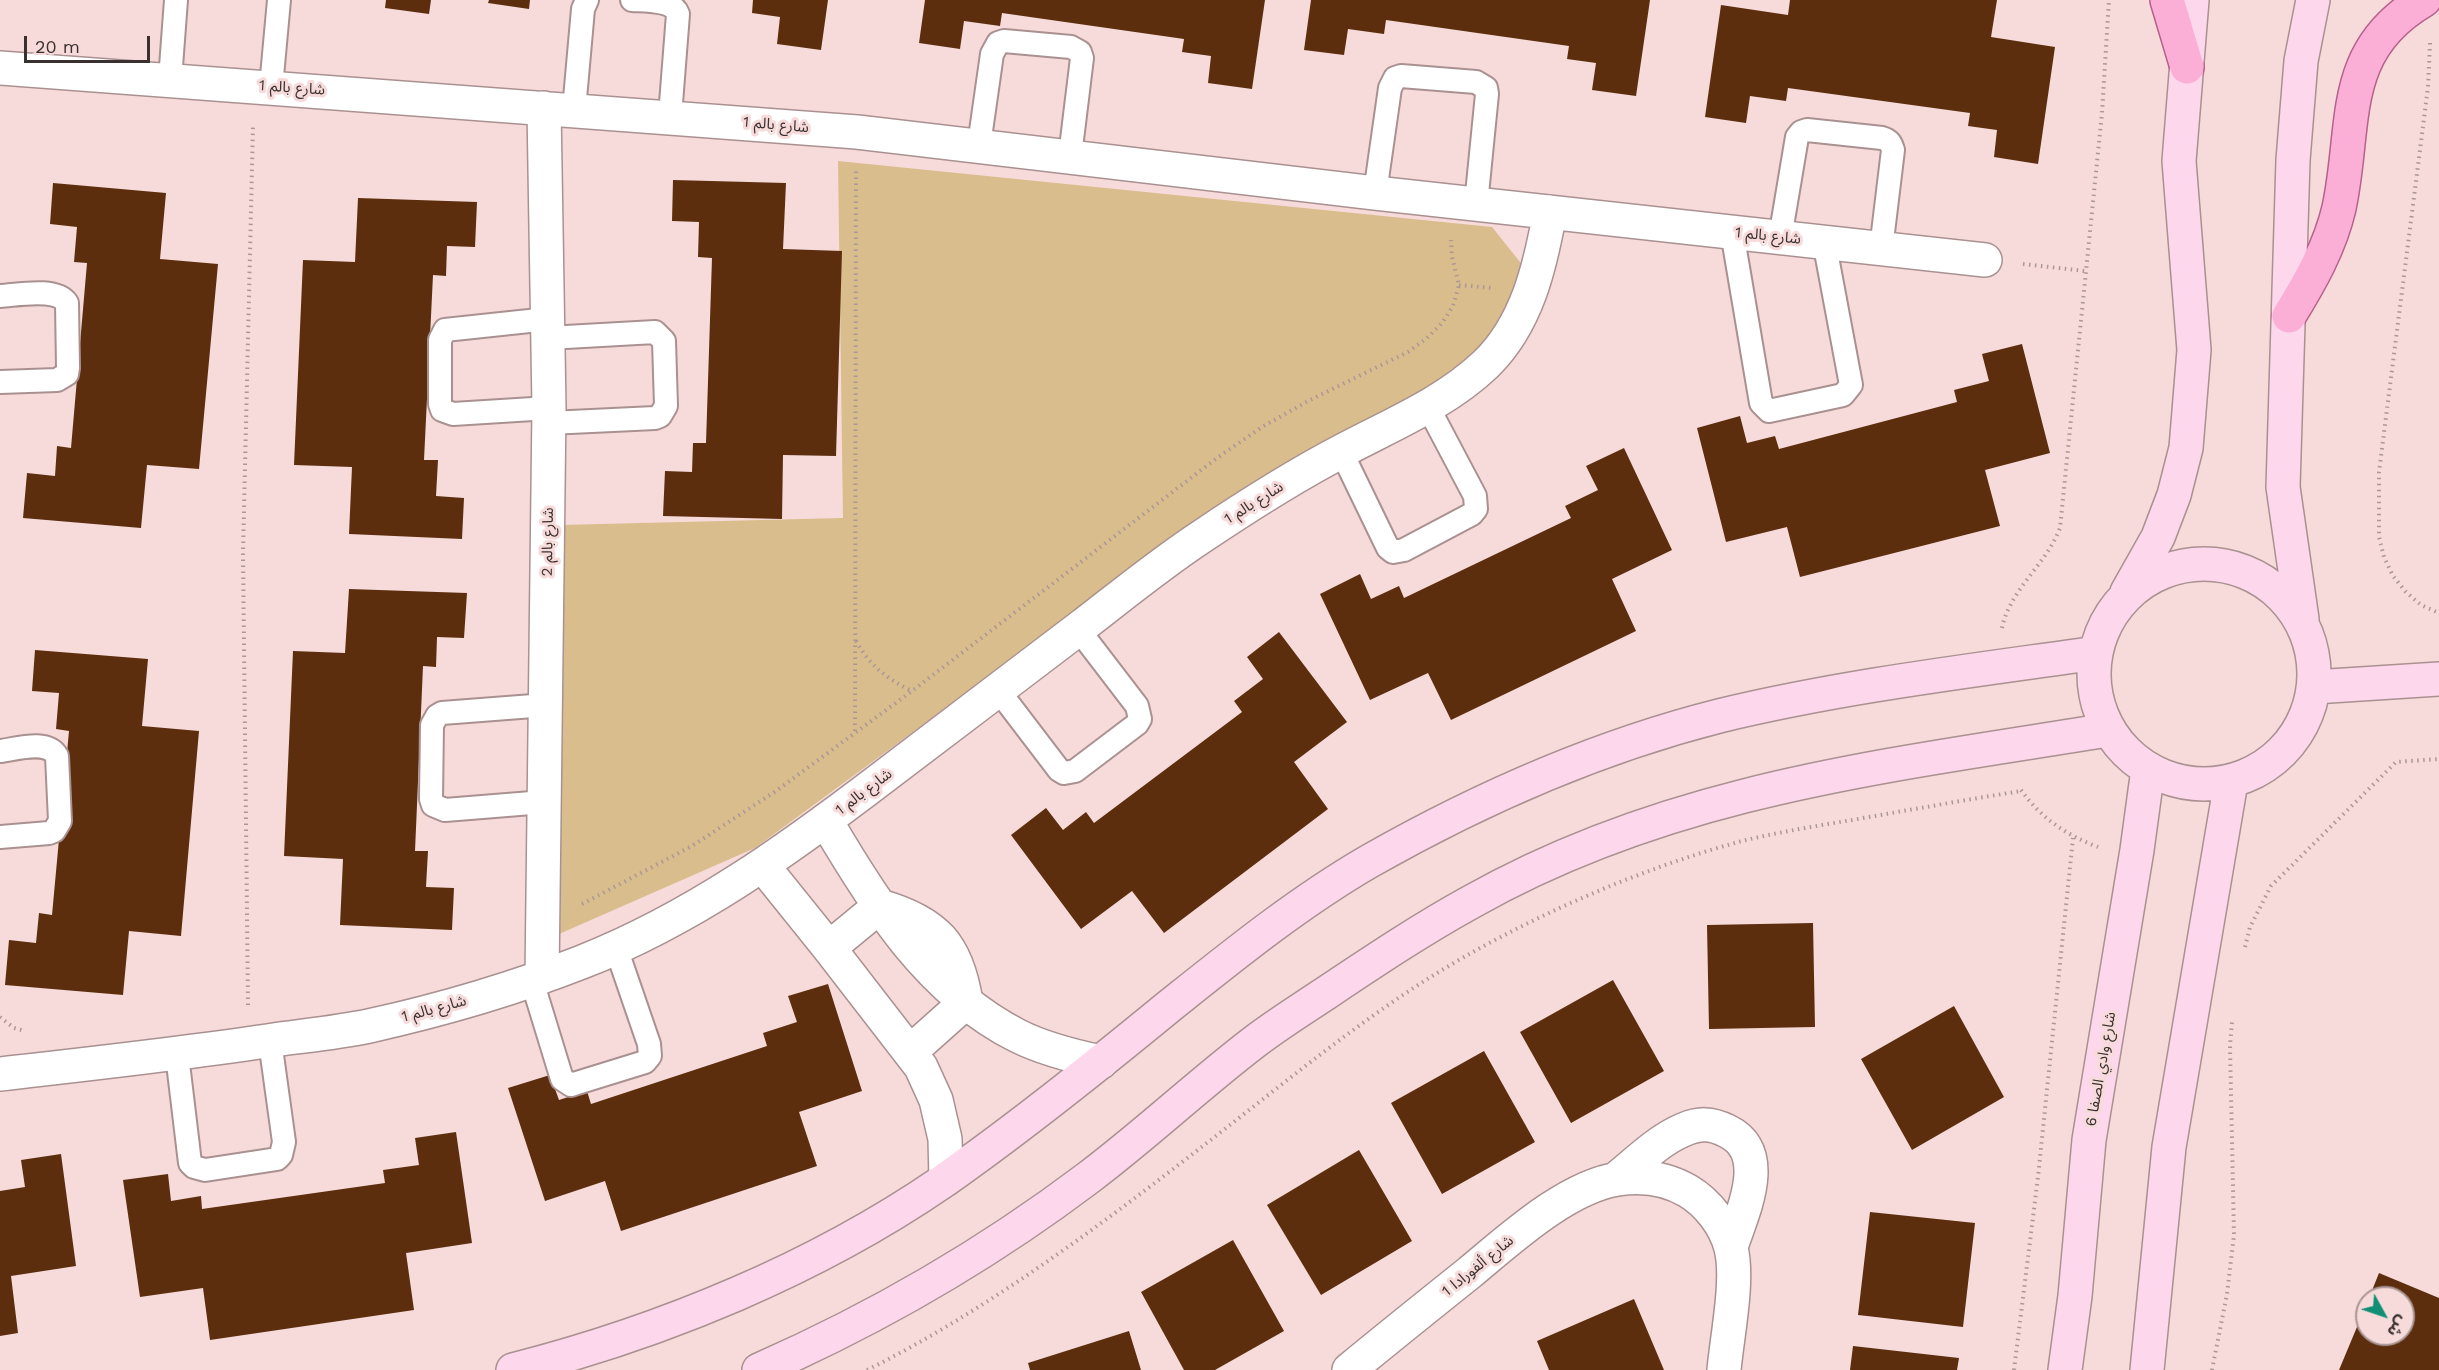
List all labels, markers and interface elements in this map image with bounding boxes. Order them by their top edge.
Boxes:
scale bar [27,24,153,62]
text: 20 m [35,36,80,57]
street label: شارع بالم 1 [258,77,326,99]
street label: شارع بالم 1 [742,113,810,137]
street label: شارع بالم 1 [1734,224,1802,248]
street label: شارع بالم 1 [1221,478,1287,528]
street label: شارع بالم 2 [538,507,558,577]
street label: شارع بالم 1 [832,765,896,819]
street label: شارع بالم 1 [400,992,468,1026]
street label: شارع وادي الصفا 6 [2082,1010,2120,1128]
street label: شارع ألفورادا 1 [1439,1232,1517,1300]
north arrow [2355,1286,2415,1346]
text: ش [2383,1312,2412,1341]

